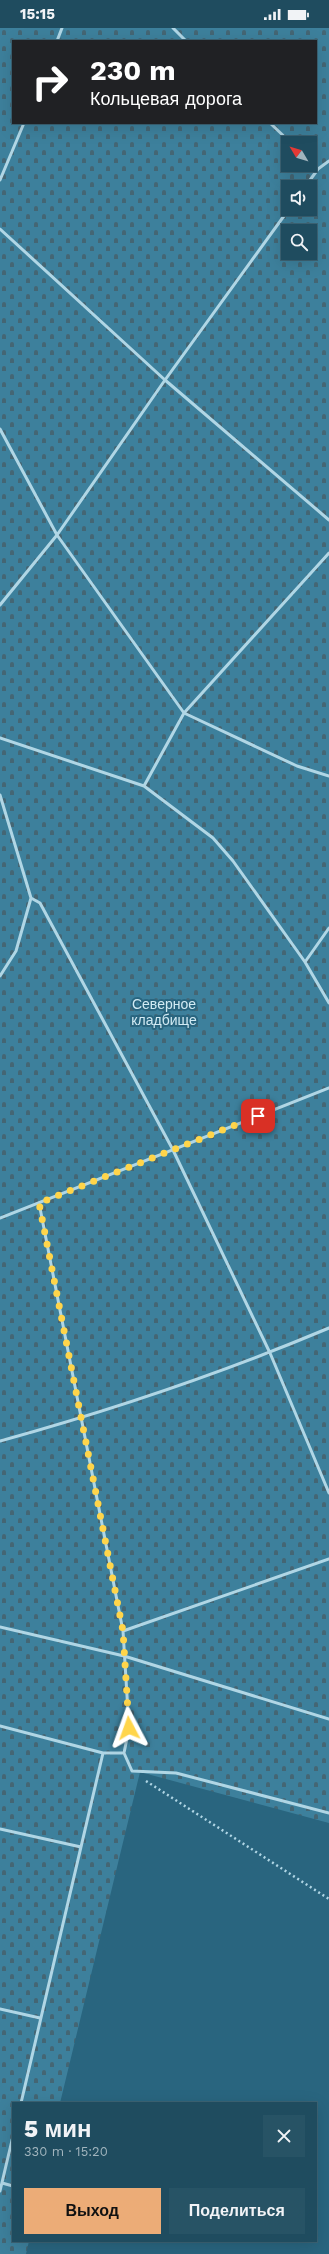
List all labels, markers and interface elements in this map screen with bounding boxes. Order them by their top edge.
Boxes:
text: 15:15 [20,5,55,23]
text: 230 m [90,54,176,87]
icon: right [24,56,76,108]
text: Кольцевая дорога [90,88,242,109]
north arrow [281,136,317,172]
map controls [281,136,317,260]
button: sound [281,180,317,216]
button: search [281,224,317,260]
park label: Северное кладбище [131,996,197,1028]
pin [241,1099,275,1133]
icon: arrive [247,1105,269,1127]
position arrow [108,1707,150,1749]
text: 5 мин [24,2115,91,2143]
button: close [263,2115,305,2157]
text: 330 m · 15:20 [24,2144,108,2159]
button: Выход [24,2188,161,2234]
button: Поделиться [169,2188,305,2234]

